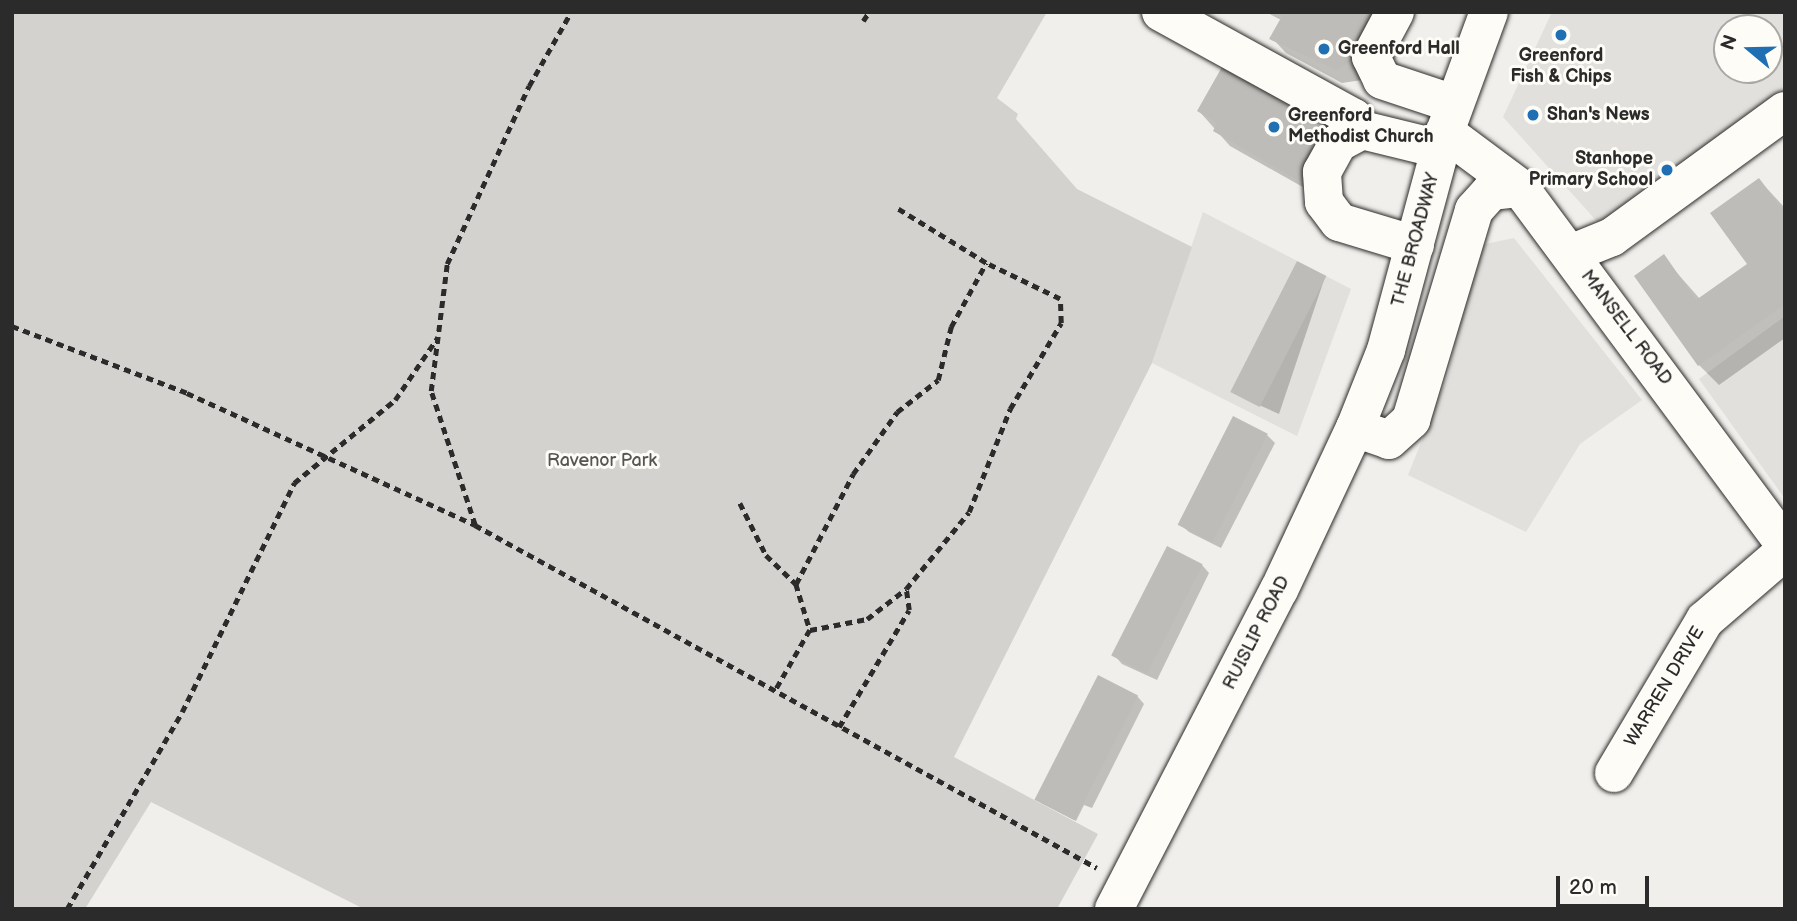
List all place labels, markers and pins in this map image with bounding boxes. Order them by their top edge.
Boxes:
marker: Greenford Fish & Chips [1553,27,1569,43]
place label: Greenford Hall [1338,38,1460,60]
marker: Greenford Hall [1316,41,1332,57]
place label: Greenford Fish & Chips [1510,46,1612,88]
place label: Shan's News [1547,104,1650,126]
place label: Greenford Methodist Church [1288,106,1434,148]
marker: Shan's News [1525,107,1541,123]
marker: Greenford Methodist Church [1266,119,1282,135]
place label: Stanhope Primary School [1528,149,1653,192]
marker: Stanhope Primary School [1659,162,1675,178]

